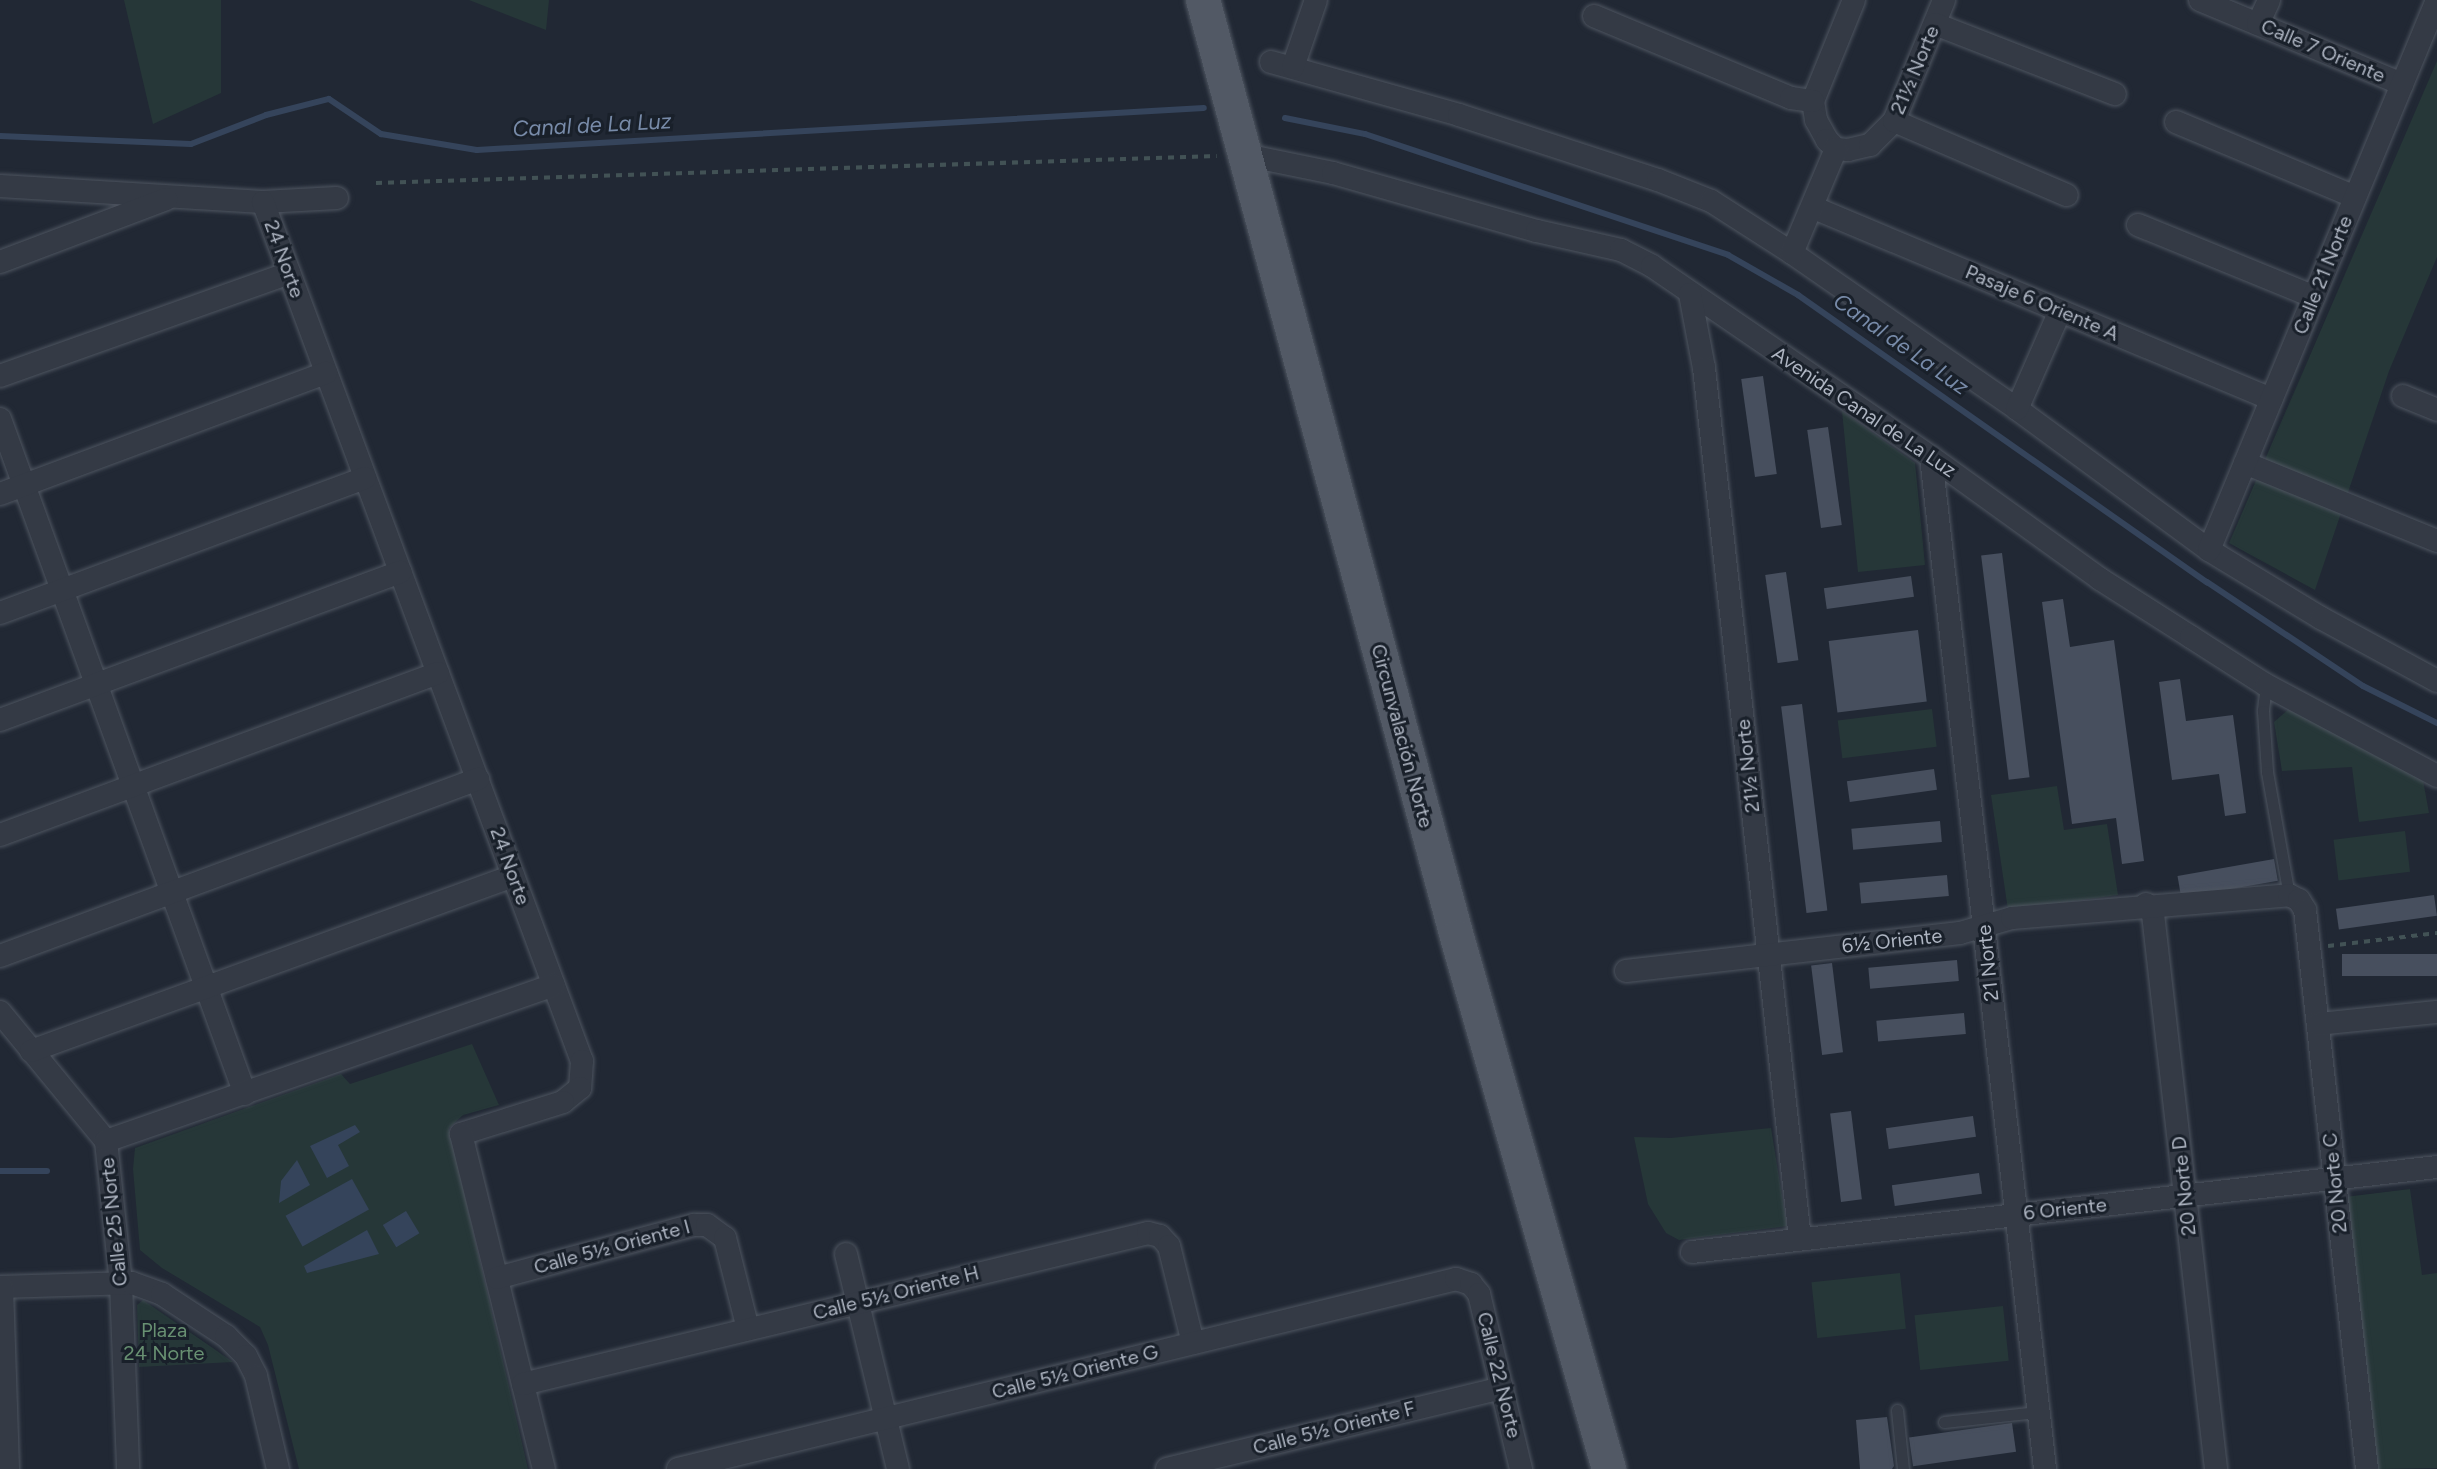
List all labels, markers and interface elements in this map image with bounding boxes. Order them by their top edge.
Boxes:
street label: Calle 7 Oriente [2257,14,2389,88]
street label: 21½ Norte [1886,22,1944,118]
water label: Canal de La Luz [512,108,672,142]
street label: Calle 21 Norte [2288,212,2358,338]
street label: 24 Norte [259,217,309,301]
street label: Pasaje 6 Oriente A [1962,260,2122,346]
water label: Canal de La Luz [1828,288,1974,400]
street label: Avenida Canal de La Luz [1767,341,1961,483]
street label: Circunvalación Norte [1366,642,1438,830]
street label: 21½ Norte [1731,718,1765,814]
street label: 24 Norte [485,824,535,908]
street label: 6½ Oriente [1841,924,1943,958]
street label: 21 Norte [1972,924,2004,1002]
street label: 20 Norte C [2318,1132,2352,1234]
street label: 20 Norte D [2167,1135,2201,1237]
street label: Calle 25 Norte [95,1157,133,1287]
street label: 6 Oriente [2022,1193,2108,1225]
street label: Calle 5½ Oriente I [531,1215,693,1279]
street label: Calle 5½ Oriente H [810,1261,982,1325]
street label: Calle 22 Norte [1472,1310,1526,1440]
park label: Plaza 24 Norte [124,1319,204,1366]
street label: Calle 5½ Oriente G [989,1340,1161,1404]
street label: Calle 5½ Oriente F [1250,1396,1418,1460]

